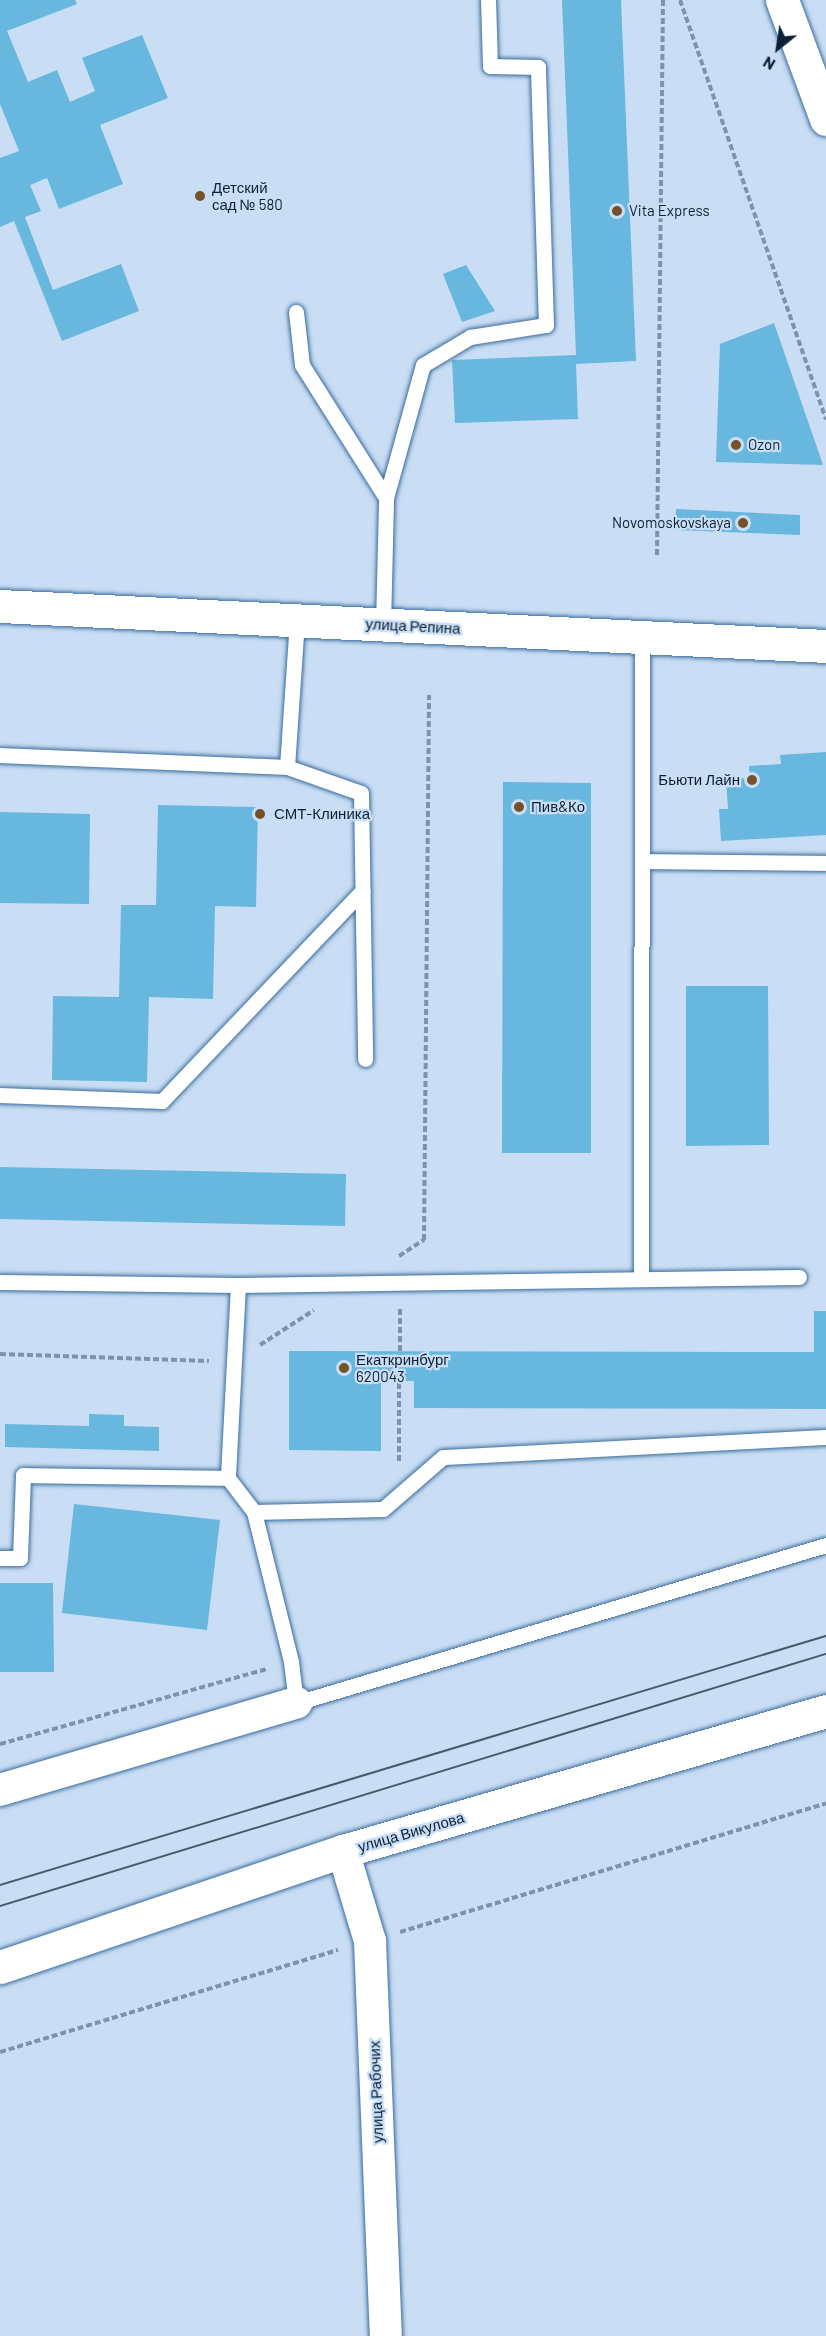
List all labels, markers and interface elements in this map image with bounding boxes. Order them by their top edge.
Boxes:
north arrow [748,18,808,78]
text: N [759,53,778,75]
place label: Детский сад № 580 [212,178,283,213]
marker: Детский сад № 580 [193,189,207,203]
place label: Vita Express [629,202,710,220]
marker: Vita Express [610,204,624,218]
place label: Ozon [748,436,780,454]
marker: Ozon [729,438,743,452]
place label: Novomoskovskaya [612,514,731,532]
marker: Novomoskovskaya [736,516,750,530]
street label: улица Репина [365,615,461,637]
place label: Бьюти Лайн [658,771,740,789]
marker: Бьюти Лайн [745,773,759,787]
place label: Пив&Ко [531,798,585,816]
marker: Пив&Ко [512,800,526,814]
marker: СМТ-Клиника [251,805,269,823]
place label: СМТ-Клиника [274,805,370,823]
place label: Екаткринбург 620043 [356,1350,449,1385]
marker: Екаткринбург 620043 [337,1361,351,1375]
street label: улица Викулова [356,1808,466,1856]
street label: улица Рабочих [365,2041,387,2143]

